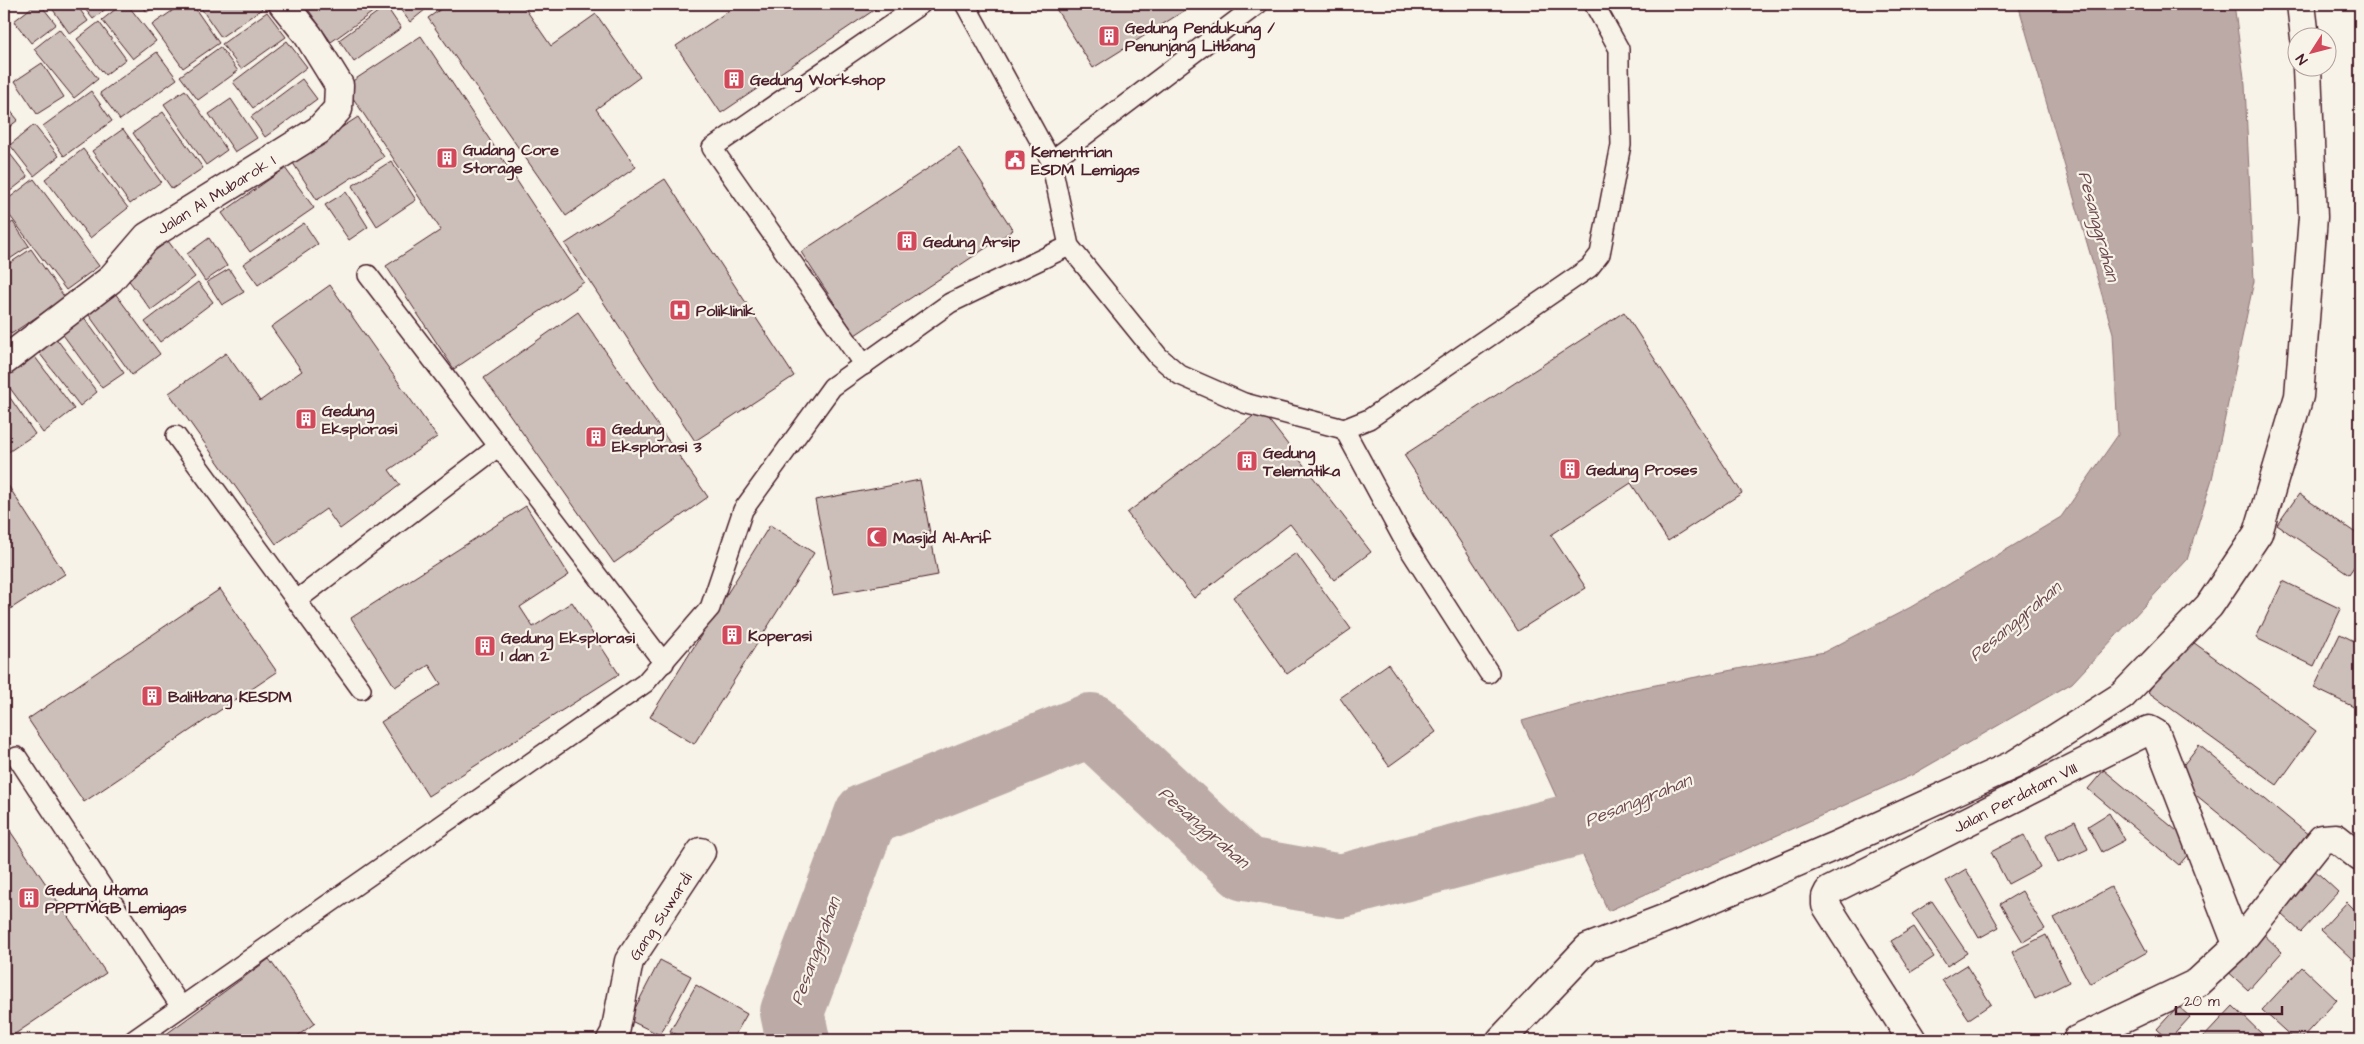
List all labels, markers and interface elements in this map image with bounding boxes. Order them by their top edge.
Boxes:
place label: Gedung Pendukung / Penunjang Litbang [1125,17,1276,59]
building icon: Gedung Pendukung / Penunjang Litbang [1097,24,1121,48]
north arrow [2286,28,2336,78]
text: N [2291,49,2313,68]
building icon: Gedung Workshop [722,67,746,91]
place label: Gedung Workshop [750,69,885,93]
place label: Gudang Core Storage [462,139,559,181]
place label: Kementrian ESDM Lemigas [1031,141,1140,183]
building icon: Gudang Core Storage [435,146,459,170]
public building icon: Kementrian ESDM Lemigas [1003,148,1027,172]
street label: Jalan Al Mubarok I [153,150,280,240]
water label: Pesanggrahan [2071,168,2126,286]
building icon: Gedung Arsip [895,229,919,253]
place label: Gedung Arsip [923,231,1020,255]
hospital icon: Poliklinik [668,298,692,322]
place label: Poliklinik [696,300,755,322]
place label: Gedung Eksplorasi [322,400,398,440]
building icon: Gedung Eksplorasi [294,407,318,431]
place label: Gedung Eksplorasi 3 [612,418,703,458]
building icon: Gedung Eksplorasi 3 [584,425,608,449]
place label: Gedung Telematika [1262,442,1341,482]
building icon: Gedung Telematika [1235,449,1259,473]
building icon: Gedung Proses [1558,457,1582,481]
place label: Gedung Proses [1586,459,1697,483]
mosque icon: Masjid Al-Arif [865,525,889,549]
place label: Masjid Al-Arif [893,527,992,549]
water label: Pesanggrahan [1964,574,2069,668]
building icon: Koperasi [720,623,744,647]
place label: Koperasi [748,625,812,647]
place label: Gedung Eksplorasi 1 dan 2 [501,627,635,667]
building icon: Gedung Eksplorasi 1 dan 2 [473,634,497,658]
building icon: Balitbang KESDM [140,684,164,708]
place label: Balitbang KESDM [168,686,292,710]
street label: Jalan Perdatam VIII [1950,757,2081,839]
water label: Pesanggrahan [1581,767,1698,834]
water label: Pesanggrahan [1152,781,1256,876]
street label: Gang Suwardi [624,868,699,965]
place label: Gedung Utama PPPTMGB Lemigas [45,879,187,921]
building icon: Gedung Utama PPPTMGB Lemigas [17,886,41,910]
water label: Pesanggrahan [784,892,848,1009]
scale bar [2176,984,2283,1016]
text: 20 m [2184,991,2220,1012]

